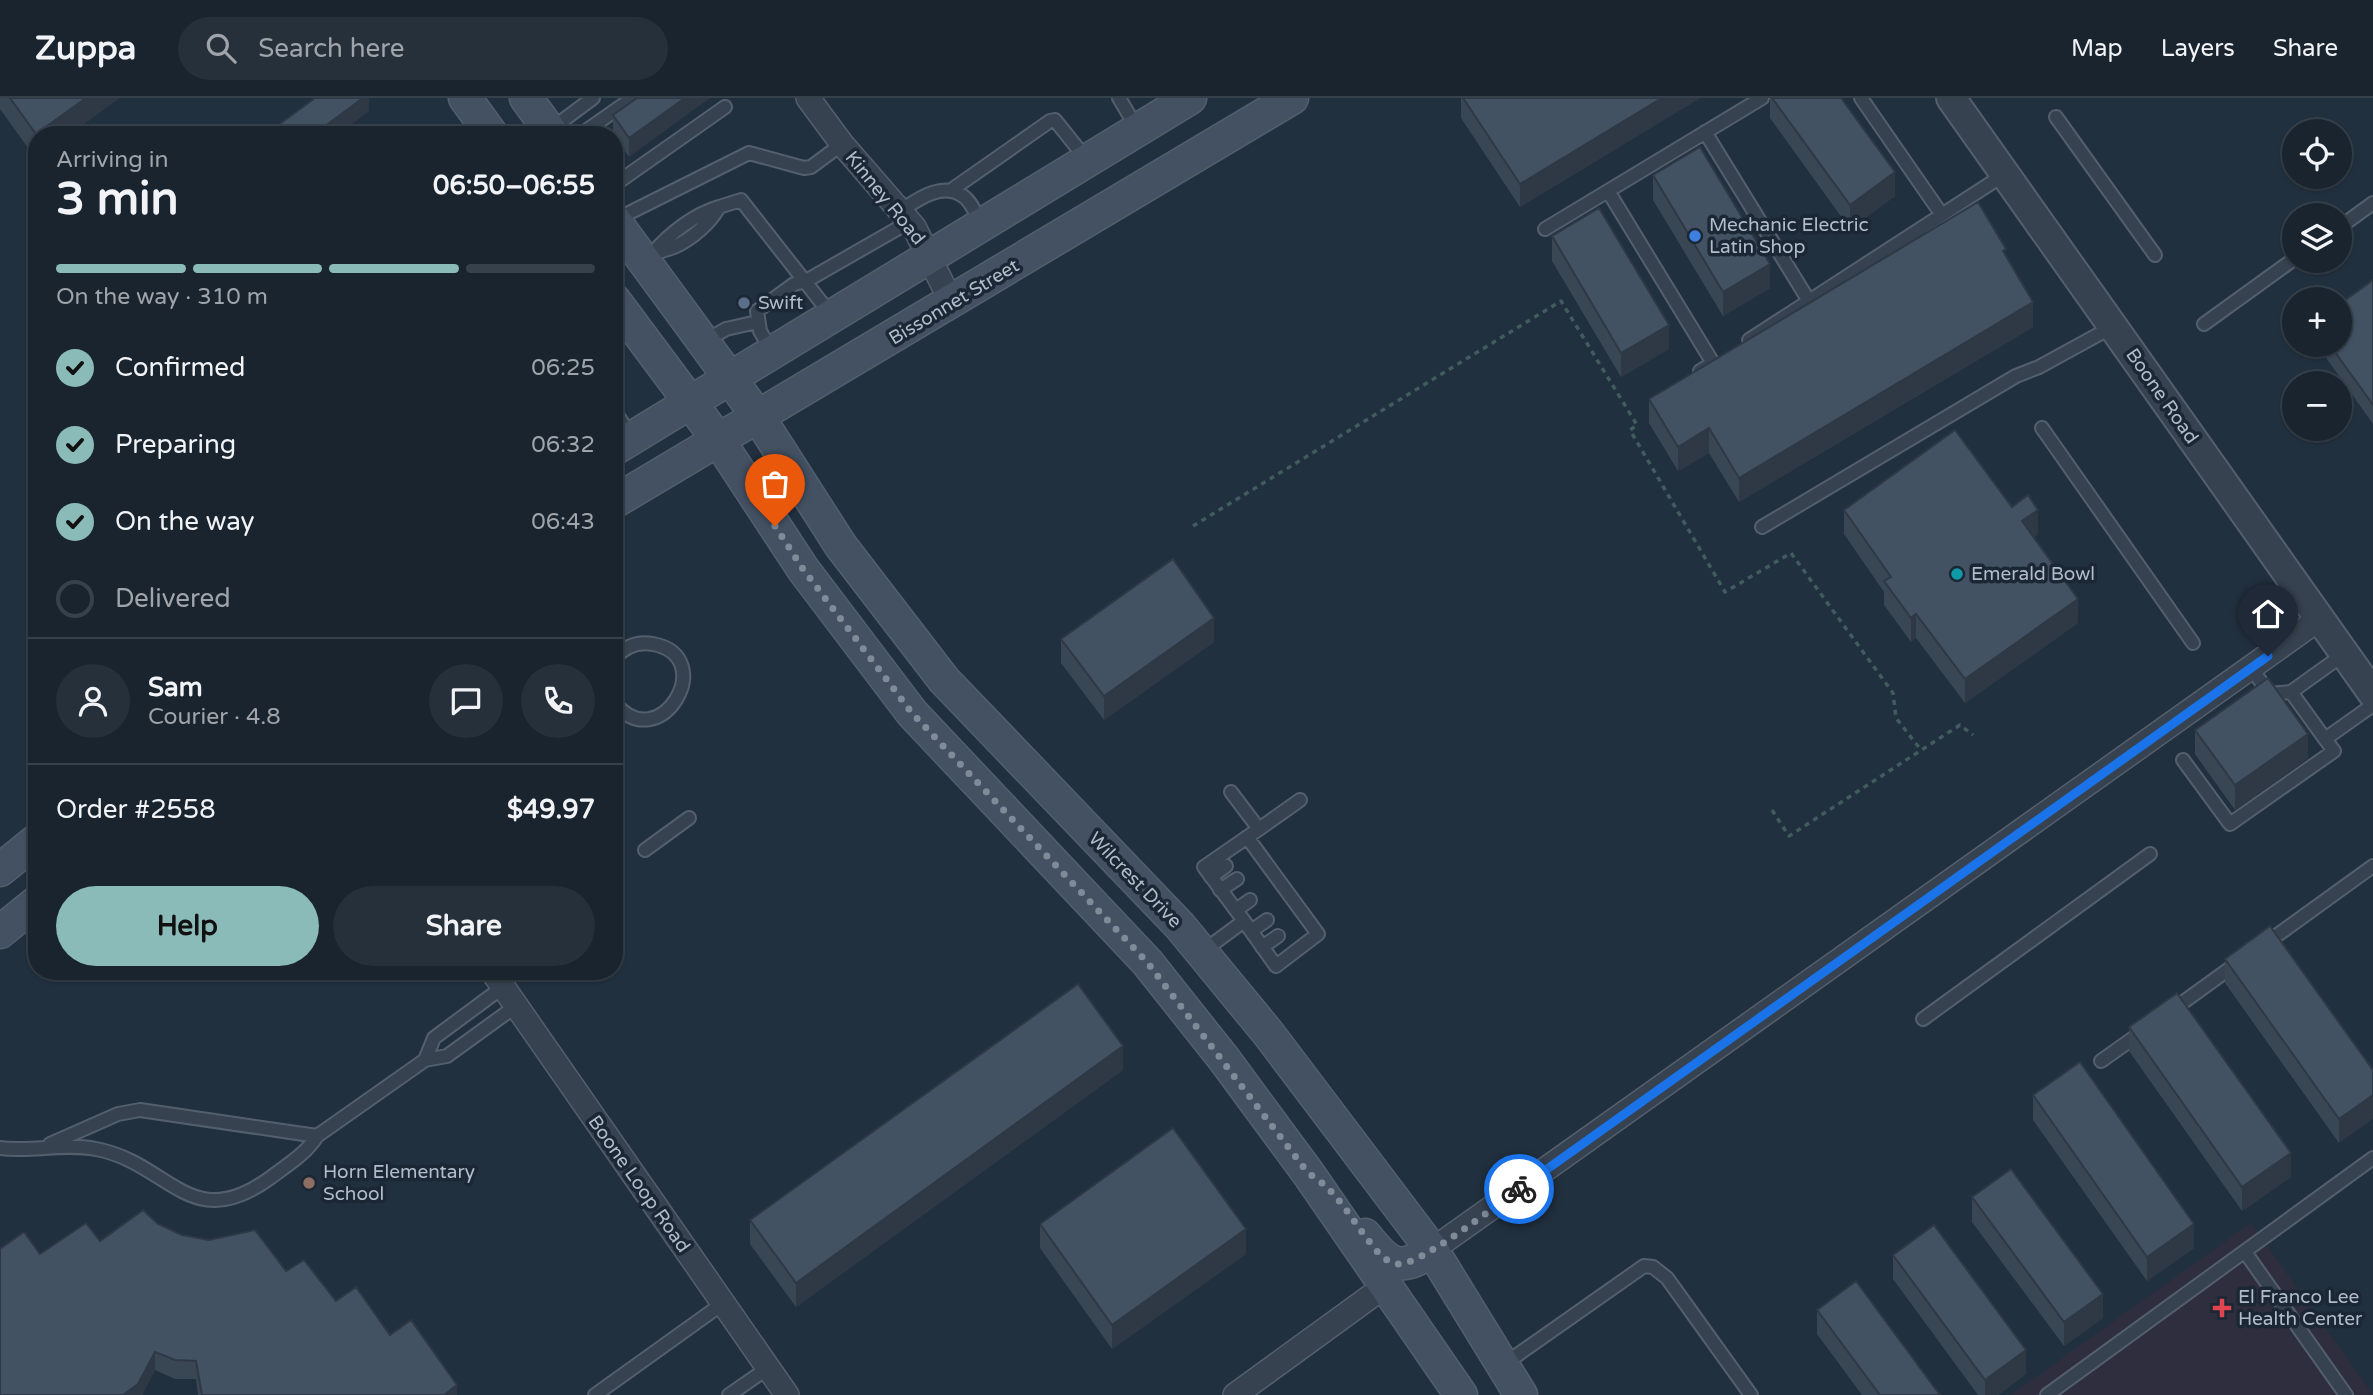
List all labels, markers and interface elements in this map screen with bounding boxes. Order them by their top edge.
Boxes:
search box [178,17,668,80]
text: Zuppa [35,29,136,68]
icon: search [202,29,240,67]
text: Search here [258,33,405,64]
text: Map [2071,34,2123,63]
text: Layers [2161,34,2235,63]
text: Share [2273,34,2338,63]
map controls [2282,119,2352,441]
button: locate [2282,119,2352,189]
text: Arriving in [56,146,169,174]
street label: Kinney Road [841,147,929,249]
text: 06:50–06:55 [433,170,595,201]
text: 3 min [56,172,179,227]
button: layers [2282,203,2352,273]
place label: Mechanic Electric Latin Shop [1709,214,1869,258]
marker: Mechanic Electric Latin Shop [1687,228,1703,244]
street label: Bissonnet Street [885,254,1023,350]
text: On the way · 310 m [56,283,268,311]
button: + [2282,287,2352,357]
place label: Swift [758,292,803,314]
marker: Swift [736,295,752,311]
street label: Boone Road [2121,344,2203,448]
icon: check [56,349,94,387]
text: Confirmed [115,352,245,383]
text: 06:25 [531,354,595,382]
button: − [2282,371,2352,441]
icon: check [56,426,94,464]
text: Preparing [115,429,236,460]
text: 06:32 [531,431,595,459]
pin [745,454,805,526]
icon: bag [756,465,794,503]
icon: check [56,503,94,541]
text: On the way [115,506,255,537]
text: 06:43 [531,508,595,536]
place label: Emerald Bowl [1971,563,2095,585]
marker: Emerald Bowl [1949,566,1965,582]
text: Delivered [115,583,231,614]
pin [2238,584,2298,656]
icon: home [2249,595,2287,633]
button: person [56,664,130,738]
button: chat [429,664,503,738]
button: phone [521,664,595,738]
text: Sam [148,672,203,703]
text: Courier · 4.8 [148,703,281,731]
text: Order #2558 [56,794,216,825]
text: $49.97 [507,794,595,825]
street label: Wilcrest Drive [1084,828,1186,932]
button: Help [56,886,319,966]
button: Share [333,886,595,966]
street label: Boone Loop Road [583,1111,695,1257]
courier [1484,1154,1554,1224]
place label: Horn Elementary School [323,1161,475,1205]
icon: bike [1500,1170,1538,1208]
marker: Horn Elementary School [301,1175,317,1191]
place label: El Franco Lee Health Center [2238,1286,2363,1330]
marker: El Franco Lee Health Center [2212,1298,2232,1318]

